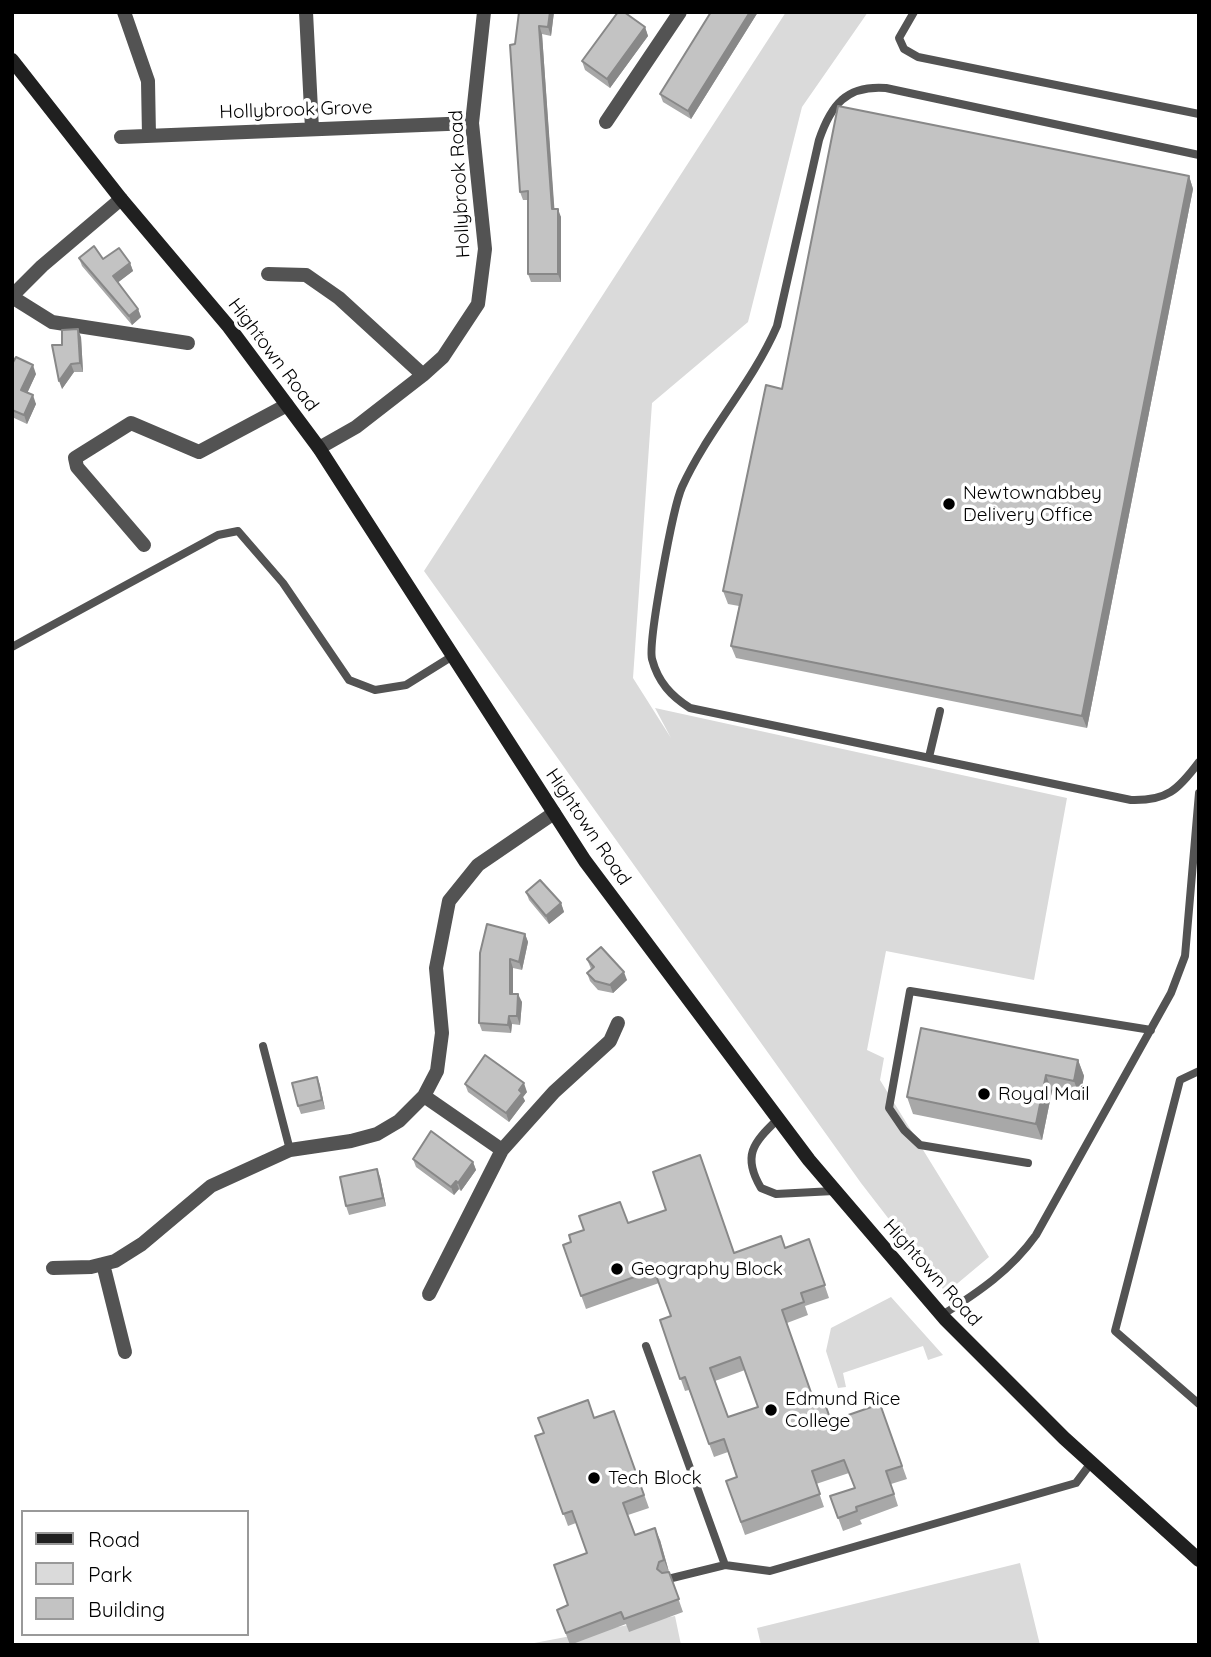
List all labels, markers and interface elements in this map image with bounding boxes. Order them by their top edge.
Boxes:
street label: Hollybrook Grove [219,96,373,124]
street label: Hollybrook Road [445,109,475,259]
street label: Hightown Road [223,294,323,416]
place label: Newtownabbey Delivery Office [963,482,1102,526]
marker: Newtownabbey Delivery Office [941,496,957,512]
street label: Hightown Road [541,764,635,890]
place label: Royal Mail [998,1083,1090,1105]
marker: Royal Mail [976,1086,992,1102]
street label: Hightown Road [878,1215,986,1331]
place label: Geography Block [631,1258,783,1280]
marker: Geography Block [609,1261,625,1277]
place label: Edmund Rice College [785,1388,900,1432]
marker: Edmund Rice College [763,1402,779,1418]
place label: Tech Block [608,1467,702,1489]
marker: Tech Block [586,1470,602,1486]
legend [21,1510,248,1636]
text: Road [88,1526,140,1552]
text: Park [88,1561,132,1587]
text: Building [88,1596,165,1622]

